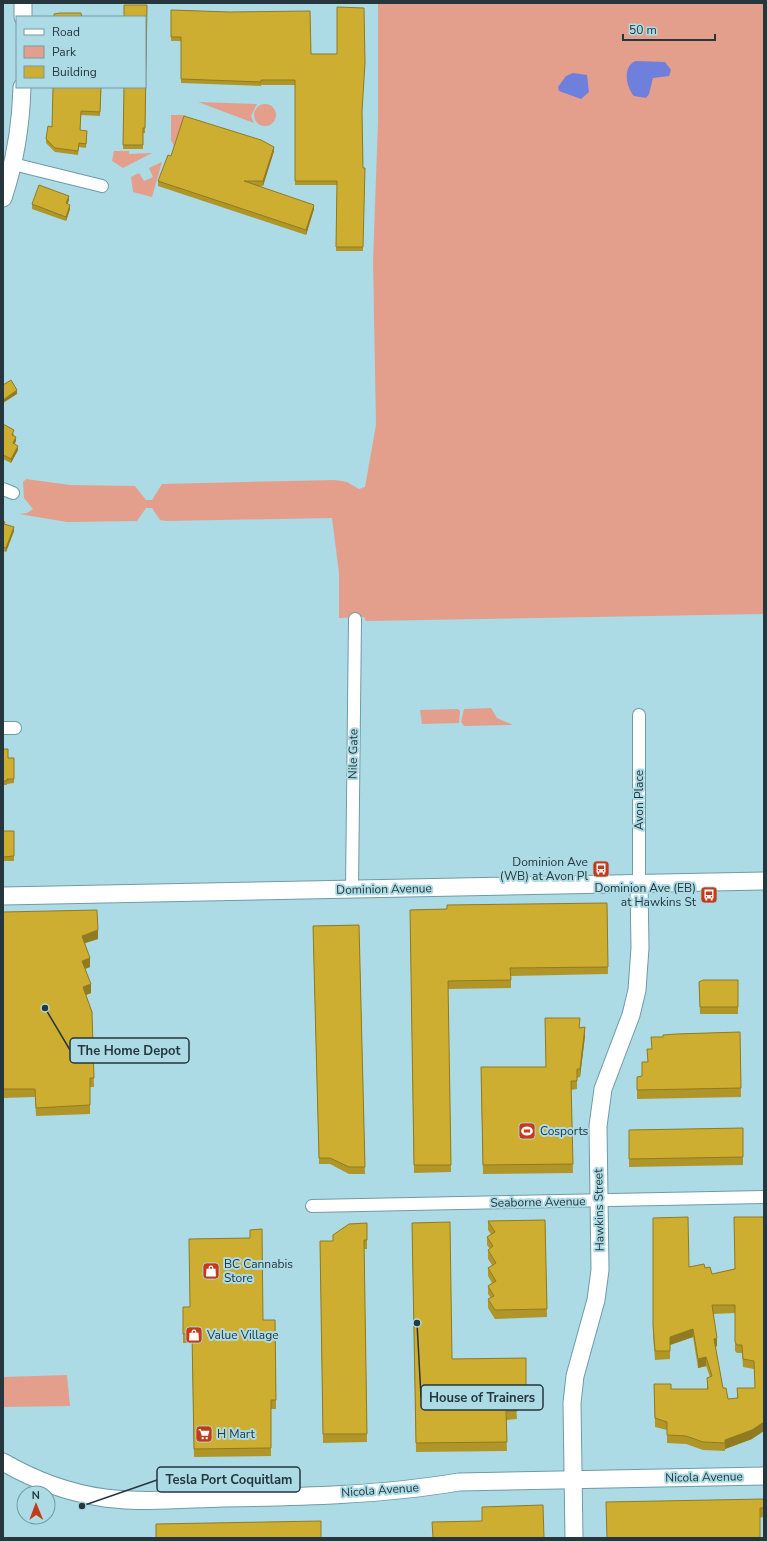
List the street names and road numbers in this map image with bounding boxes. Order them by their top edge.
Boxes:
street label: Nile Gate [345,729,361,779]
street label: Avon Place [631,770,647,830]
street label: Dominion Avenue [336,880,432,898]
street label: Hawkins Street [590,1168,608,1252]
street label: Seaborne Avenue [490,1193,586,1211]
street label: Nicola Avenue [665,1468,743,1486]
street label: Nicola Avenue [341,1479,419,1501]

